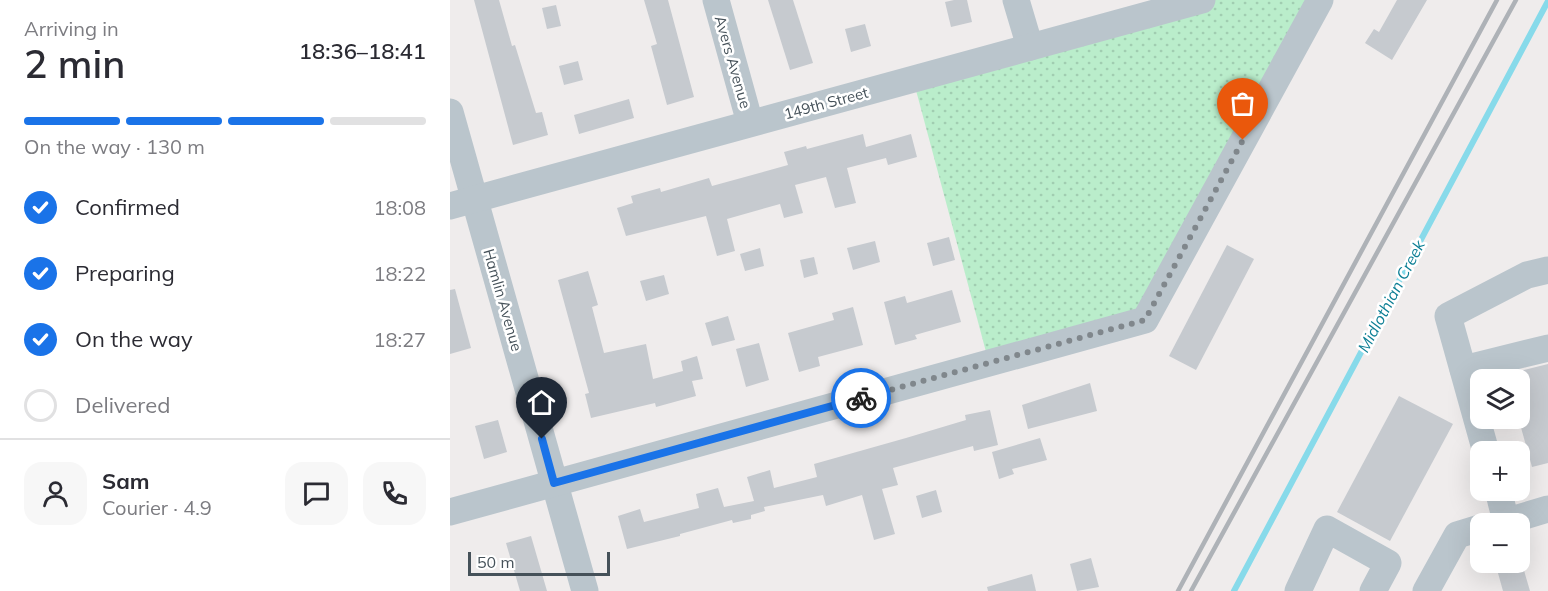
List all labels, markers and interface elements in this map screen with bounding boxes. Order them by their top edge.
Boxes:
street label: Avers Avenue [711,13,755,111]
text: Arriving in [24,16,119,41]
text: 18:36–18:41 [299,37,426,65]
text: 2 min [24,39,125,88]
pin [1217,78,1268,140]
street label: 149th Street [782,83,870,123]
icon: bag [1226,87,1259,120]
text: On the way · 130 m [24,134,205,159]
icon: check [24,191,57,224]
text: Confirmed [75,193,180,221]
text: 18:08 [373,195,426,220]
water label: Midlothian Creek [1353,236,1429,356]
street label: Hamlin Avenue [479,247,527,353]
icon: check [24,257,57,290]
text: Preparing [75,259,175,287]
text: 18:22 [373,261,426,286]
icon: check [24,323,57,356]
text: On the way [75,325,193,353]
text: 18:27 [373,327,426,352]
courier [831,368,891,428]
map controls [1470,369,1530,573]
button: layers [1470,369,1530,429]
pin [516,377,567,439]
icon: bike [845,382,878,415]
icon: home [525,386,558,419]
text: Delivered [75,391,170,419]
button: + [1470,441,1530,501]
button: person [24,462,87,525]
button: chat [285,462,348,525]
button: phone [363,462,426,525]
text: Sam [102,467,150,495]
text: Courier · 4.9 [102,495,212,520]
button: − [1470,513,1530,573]
scale bar [468,549,610,576]
text: 50 m [477,552,514,572]

